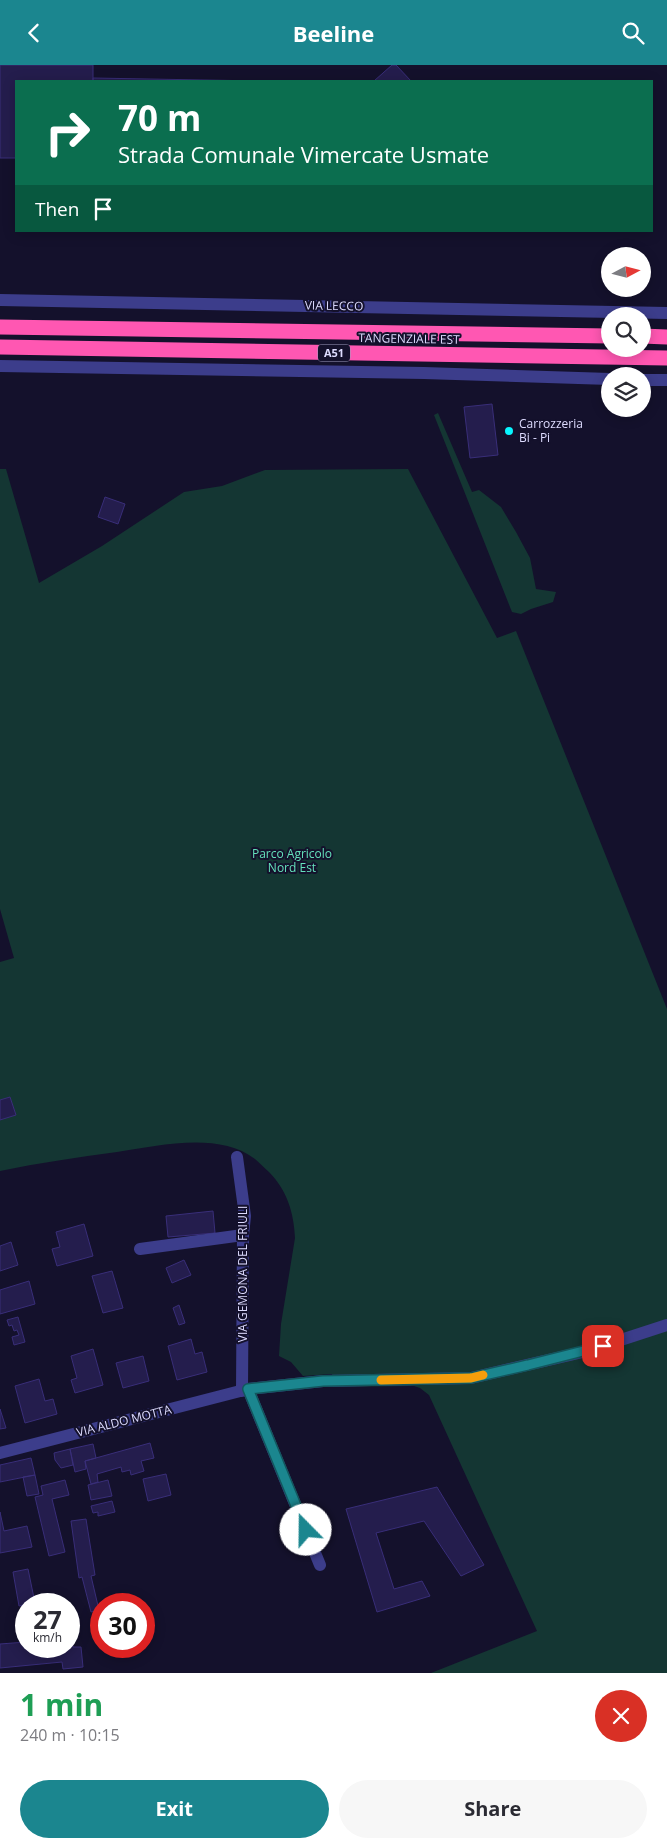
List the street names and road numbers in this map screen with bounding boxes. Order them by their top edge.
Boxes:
street label: VIA LECCO [305,296,363,315]
street label: TANGENZIALE EST [358,329,460,348]
road number: A51 [318,345,350,361]
street label: VIA GEMONA DEL FRIULI [234,1206,251,1342]
street label: VIA ALDO MOTTA [75,1400,173,1441]

